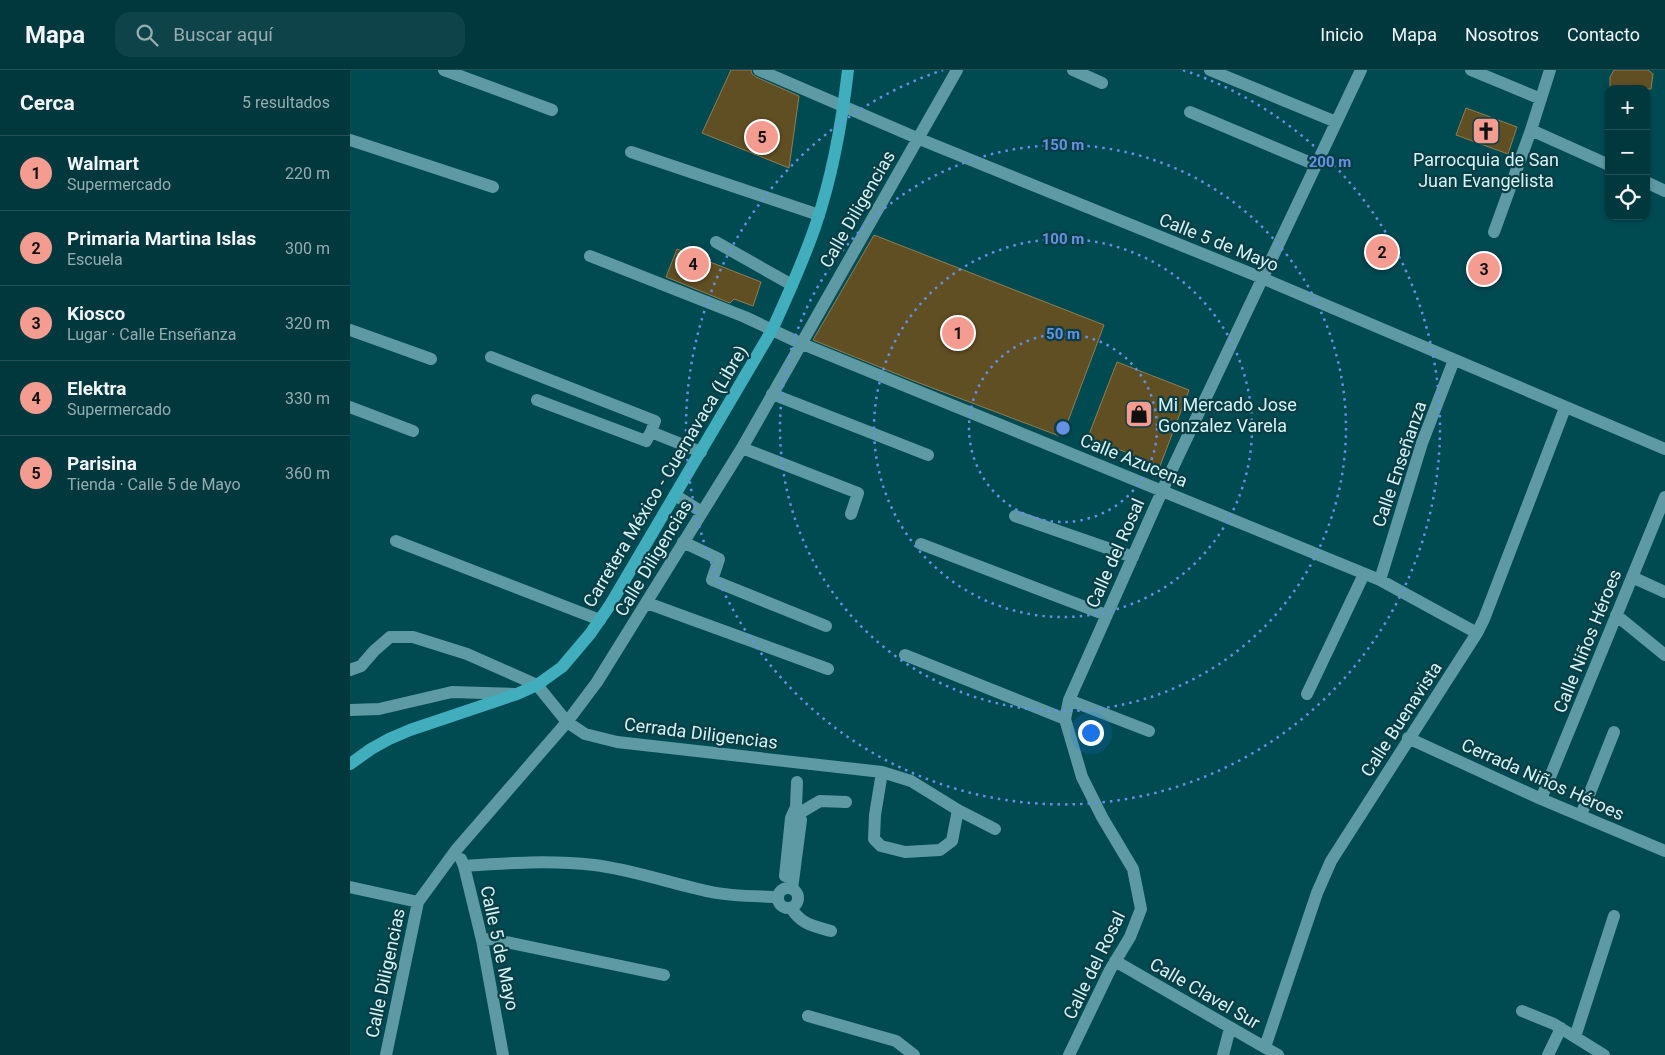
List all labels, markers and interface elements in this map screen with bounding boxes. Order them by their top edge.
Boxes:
search box [115,12,465,57]
text: Mapa [25,21,85,49]
icon: search [133,21,161,49]
text: Buscar aquí [173,23,273,46]
text: Inicio [1320,24,1364,45]
text: Mapa [1392,24,1437,45]
text: Nosotros [1465,24,1539,45]
text: Contacto [1567,24,1640,45]
map controls [1605,85,1650,220]
button: + [1605,85,1650,130]
text: Cerca [20,91,75,115]
text: 5 resultados [242,93,330,112]
church icon: Parrocquia de San Juan Evangelista [1471,116,1501,146]
pin: 5 [746,118,778,156]
button: − [1605,130,1650,175]
text: 150 m [1042,136,1084,154]
street label: Calle Diligencias [815,147,899,271]
place label: Parrocquia de San Juan Evangelista [1413,149,1559,191]
text: Walmart [67,152,139,175]
text: 200 m [1309,153,1351,171]
text: 1 [31,164,41,183]
text: 220 m [285,164,330,183]
text: Supermercado [67,175,171,194]
button: locate [1605,175,1650,220]
street label: Calle 5 de Mayo [1156,208,1282,276]
text: Primaria Martina Islas [67,227,256,250]
text: 100 m [1042,230,1084,248]
pin: 2 [1366,233,1398,271]
text: 2 [31,239,41,258]
text: 300 m [285,239,330,258]
pin: 4 [677,245,709,283]
text: Escuela [67,250,123,269]
pin: 3 [1468,250,1500,288]
text: Kiosco [67,302,125,325]
text: 3 [31,314,41,333]
text: 320 m [285,314,330,333]
pin: 1 [942,314,974,352]
text: Lugar · Calle Enseñanza [67,325,236,344]
text: 50 m [1046,325,1080,343]
street label: Carretera México - Cuernavaca (Libre) [578,341,753,611]
text: Elektra [67,377,126,400]
text: 4 [31,389,41,408]
text: 330 m [285,389,330,408]
place label: Mi Mercado Jose Gonzalez Varela [1158,394,1297,436]
street label: Calle Enseñanza [1368,398,1430,530]
shop icon: Mi Mercado Jose Gonzalez Varela [1124,399,1154,429]
text: Supermercado [67,400,171,419]
centre of rings [1054,419,1072,437]
street label: Calle Azucena [1077,429,1191,491]
text: Parisina [67,452,137,475]
text: 5 [31,464,41,483]
text: 360 m [285,464,330,483]
text: Tienda · Calle 5 de Mayo [67,475,241,494]
street label: Calle del Rosal [1081,495,1149,611]
street label: Calle Diligencias [610,496,696,620]
street label: Calle Niños Héroes [1549,566,1625,716]
street label: Calle Buenavista [1356,658,1446,780]
street label: Cerrada Diligencias [623,713,779,753]
your location [1078,720,1104,746]
street label: Cerrada Niños Héroes [1458,734,1628,824]
street label: Calle 5 de Mayo [477,884,523,1012]
street label: Calle Diligencias [361,906,409,1040]
street label: Calle del Rosal [1059,908,1129,1022]
street label: Calle Clavel Sur [1146,953,1264,1033]

